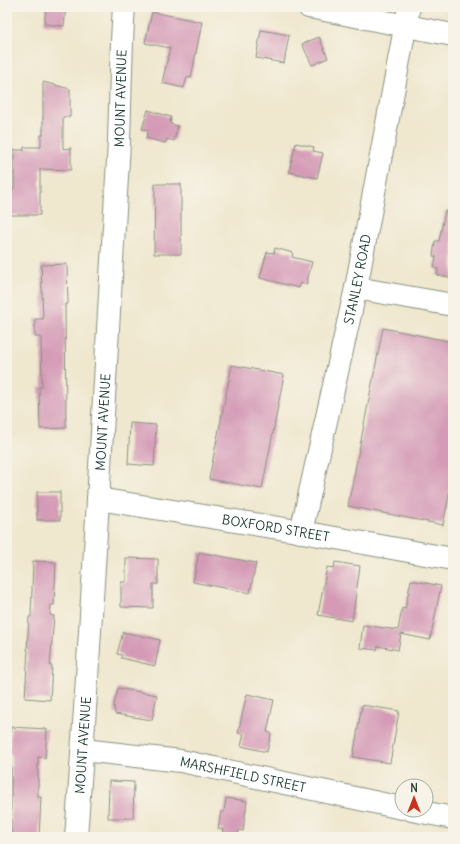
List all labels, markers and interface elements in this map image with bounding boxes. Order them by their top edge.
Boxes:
street label: MOUNT AVENUE [110,49,130,148]
street label: STANLEY ROAD [340,233,374,326]
street label: MOUNT AVENUE [91,372,114,471]
street label: BOXFORD STREET [221,511,331,545]
street label: MOUNT AVENUE [71,696,94,795]
street label: MARSHFIELD STREET [179,753,308,796]
north arrow [394,778,434,818]
text: N [410,781,418,795]

